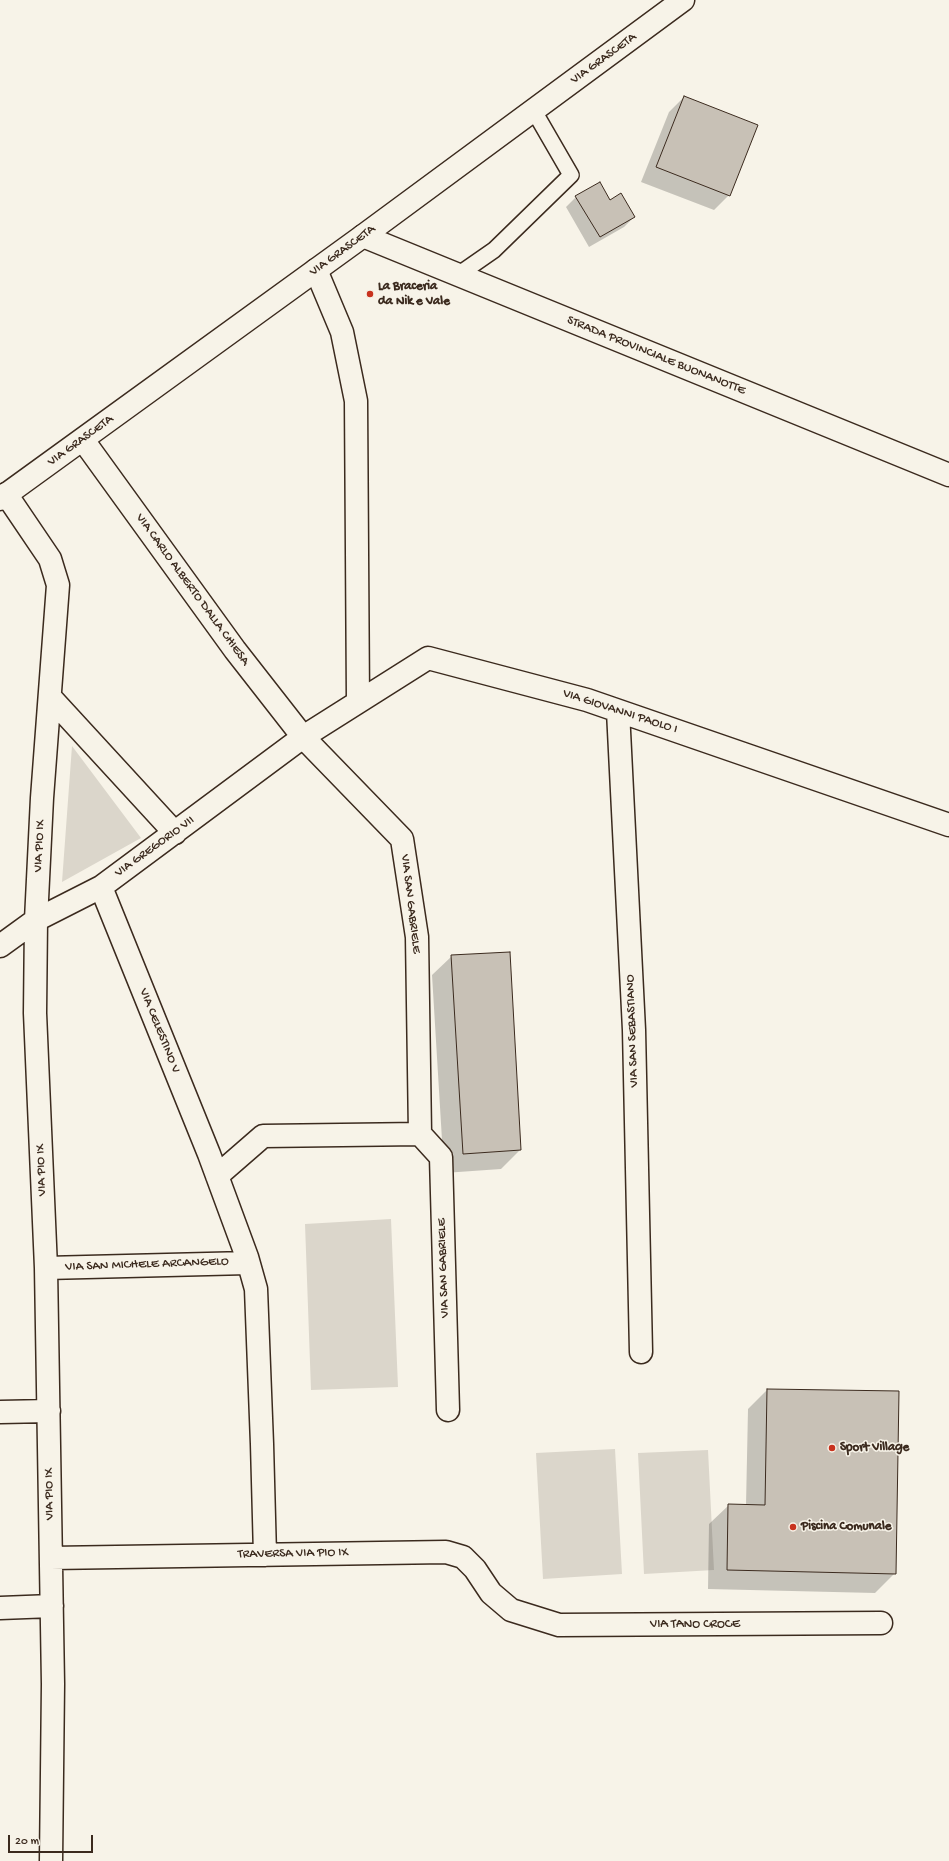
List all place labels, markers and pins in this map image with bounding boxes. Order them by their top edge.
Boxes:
place label: La Braceria da Nik e Vale [378,279,450,310]
marker: La Braceria da Nik e Vale [365,289,375,299]
place label: Sport Village [840,1440,909,1456]
marker: Sport Village [827,1443,837,1453]
place label: Piscina Comunale [801,1519,892,1535]
marker: Piscina Comunale [788,1522,798,1532]

